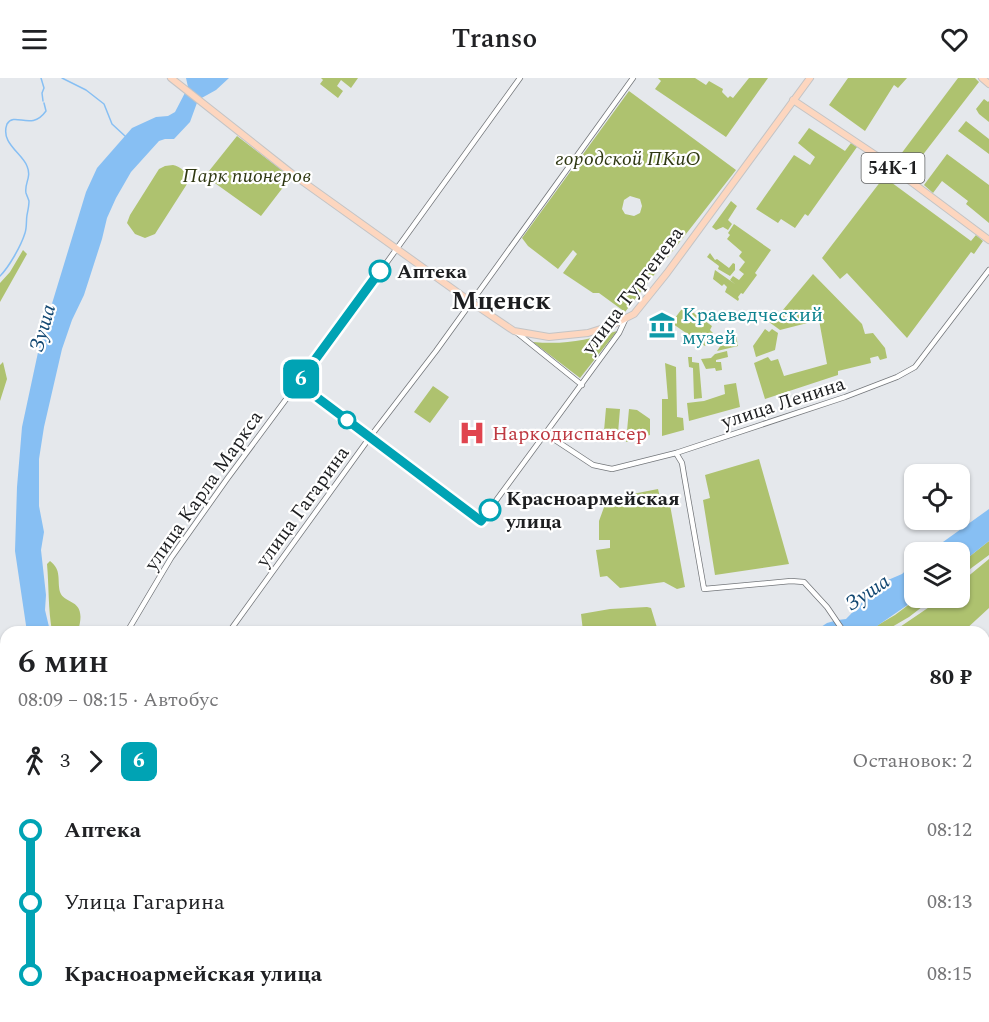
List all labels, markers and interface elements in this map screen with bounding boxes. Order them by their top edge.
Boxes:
text: Transo [452,18,537,60]
icon: menu [18,23,51,56]
icon: heart [938,23,971,56]
park label: городской ПКиО [555,144,701,174]
road number: 54К-1 [862,153,924,183]
park label: Парк пионеров [183,161,311,191]
street label: улица Тургенева [574,220,691,362]
place label: Аптека [397,257,468,287]
marker: Аптека [369,260,391,282]
district label: Мценск [451,281,551,321]
water label: Зуша [21,300,65,356]
place label: Краеведческий музей [682,300,823,353]
museum icon: Краеведческий музей [647,310,677,340]
line badge: 6 [282,360,320,398]
text: 6 [295,363,307,395]
street label: улица Ленина [717,369,849,437]
street label: улица Карла Маркса [136,404,271,578]
unlabelled marker [338,411,356,429]
hospital icon: Наркодиспансер [457,418,487,448]
place label: Наркодиспансер [492,419,647,449]
street label: улица Гагарина [248,440,357,574]
map controls [904,464,970,608]
button: locate [904,464,970,530]
place label: Красноармейская улица [505,484,680,537]
marker: Красноармейская улица [479,499,501,521]
button: layers [904,542,970,608]
water label: Зуша [838,566,897,620]
text: 6 мин [18,637,109,687]
text: 80 ₽ [929,661,972,694]
text: 08:09 – 08:15 · Автобус [18,685,219,715]
icon: walk [18,745,51,778]
icon: forward [79,745,112,778]
text: 6 [133,745,145,777]
text: 3 [60,746,70,776]
text: Остановок: 2 [852,746,972,776]
text: Аптека [64,814,141,847]
text: 08:12 [927,815,972,845]
text: Улица Гагарина [64,886,225,919]
text: 08:13 [927,887,972,917]
text: Красноармейская улица [64,958,322,991]
text: 08:15 [927,959,972,989]

